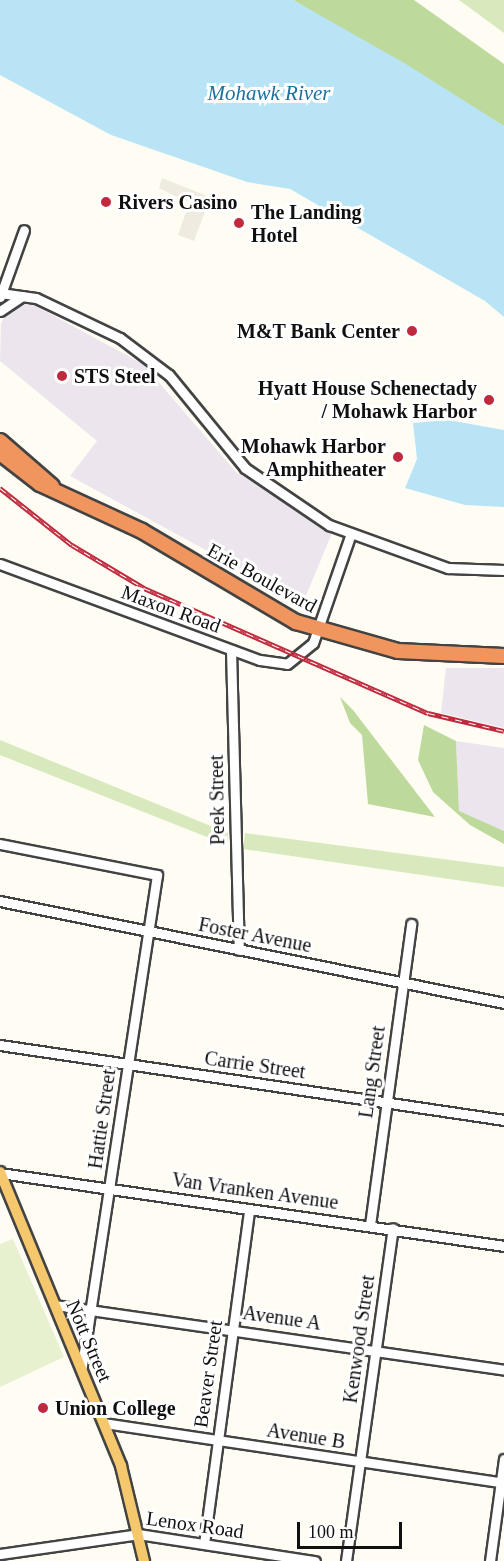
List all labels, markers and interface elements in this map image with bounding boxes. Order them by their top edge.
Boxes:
water label: Mohawk River [207,80,331,106]
place label: Rivers Casino [118,190,237,214]
marker: Rivers Casino [99,195,113,209]
place label: The Landing Hotel [251,200,362,247]
marker: The Landing Hotel [232,216,246,230]
place label: M&T Bank Center [237,319,400,343]
marker: M&T Bank Center [405,324,419,338]
place label: STS Steel [74,364,156,388]
marker: STS Steel [55,369,69,383]
place label: Hyatt House Schenectady / Mohawk Harbor [258,376,477,423]
marker: Hyatt House Schenectady / Mohawk Harbor [482,393,496,407]
place label: Mohawk Harbor Amphitheater [241,434,386,481]
marker: Mohawk Harbor Amphitheater [391,450,405,464]
street label: Erie Boulevard [203,538,321,618]
street label: Maxon Road [118,580,224,638]
street label: Peek Street [204,755,230,845]
street label: Foster Avenue [196,912,314,958]
street label: Lang Street [354,1024,390,1120]
street label: Carrie Street [203,1046,307,1084]
street label: Hattie Street [83,1068,121,1170]
street label: Van Vranken Avenue [169,1167,341,1215]
street label: Kenwood Street [338,1273,380,1405]
street label: Nott Street [61,1296,117,1386]
street label: Avenue A [241,1301,323,1335]
street label: Beaver Street [189,1319,227,1429]
place label: Union College [55,1396,176,1420]
marker: Union College [36,1401,50,1415]
street label: Avenue B [265,1418,347,1454]
street label: Lenox Road [145,1506,245,1544]
scale bar [300,1510,405,1548]
text: 100 m [308,1522,354,1542]

